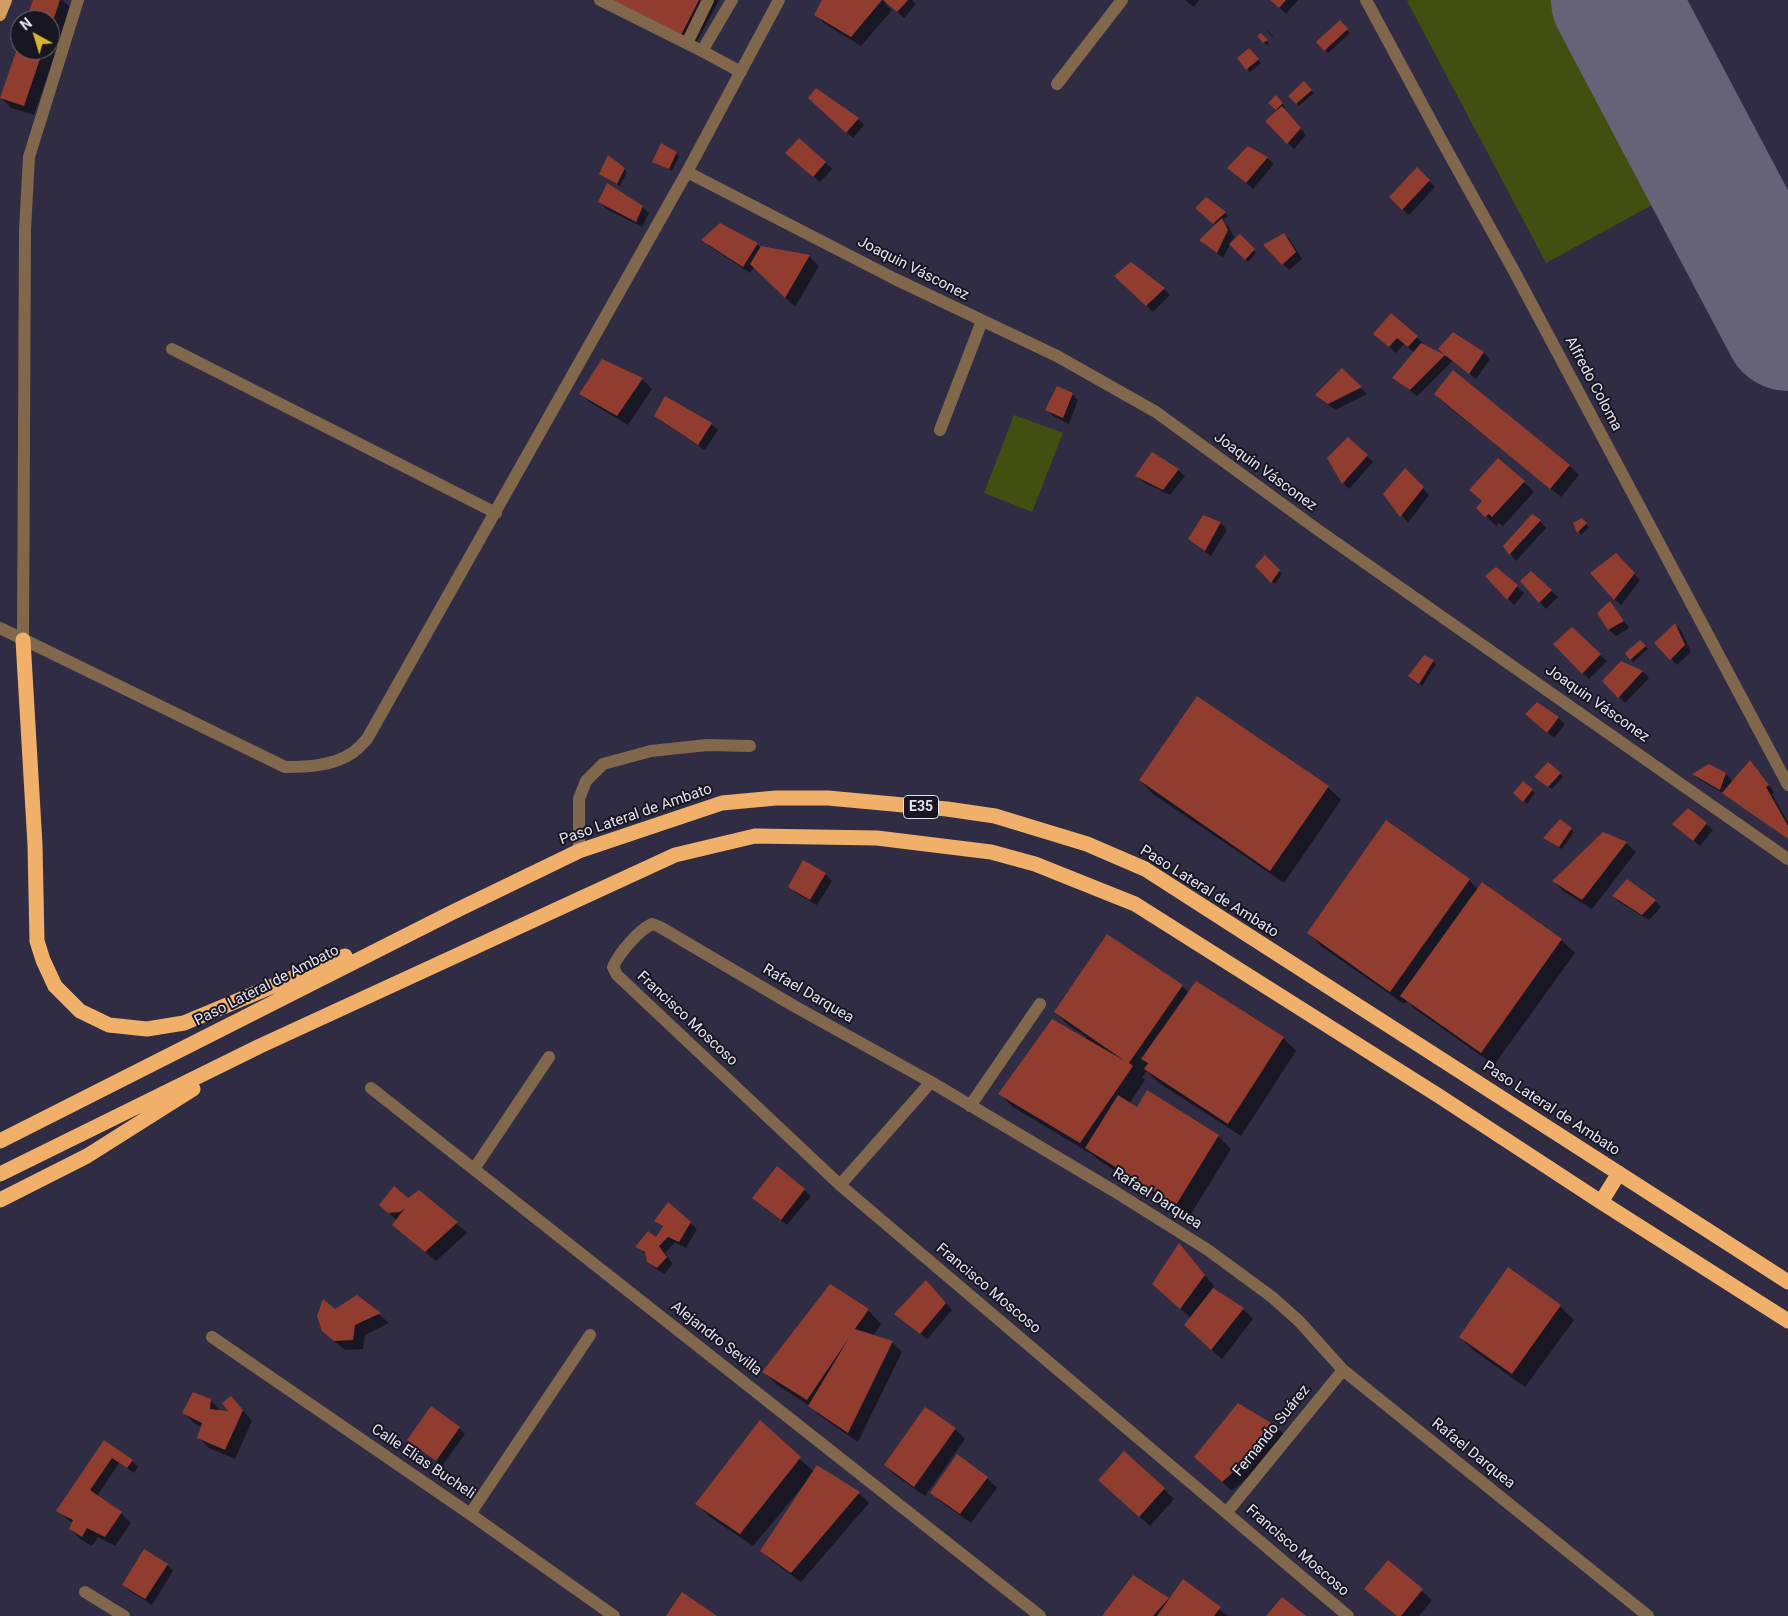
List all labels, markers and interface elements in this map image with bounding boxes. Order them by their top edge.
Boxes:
north arrow [10,10,60,60]
text: N [17,15,35,33]
street label: Joaquin Vásconez [854,233,972,305]
street label: Alfredo Coloma [1561,334,1625,434]
street label: Joaquin Vásconez [1210,429,1320,515]
street label: Joaquin Vásconez [1542,661,1652,747]
street label: Paso Lateral de Ambato [557,780,715,850]
road number: E35 [904,796,938,819]
street label: Paso Lateral de Ambato [1136,842,1282,942]
street label: Paso Lateral de Ambato [192,942,342,1030]
street label: Rafael Darquea [759,961,857,1027]
street label: Francisco Moscoso [633,968,741,1070]
street label: Paso Lateral de Ambato [1479,1058,1623,1160]
street label: Rafael Darquea [1109,1164,1205,1234]
street label: Francisco Moscoso [932,1240,1044,1338]
street label: Alejandro Sevilla [667,1298,765,1380]
street label: Fernando Suárez [1230,1382,1314,1480]
street label: Rafael Darquea [1428,1415,1518,1493]
street label: Calle Elias Bucheli [368,1421,478,1503]
street label: Francisco Moscoso [1242,1501,1352,1601]

